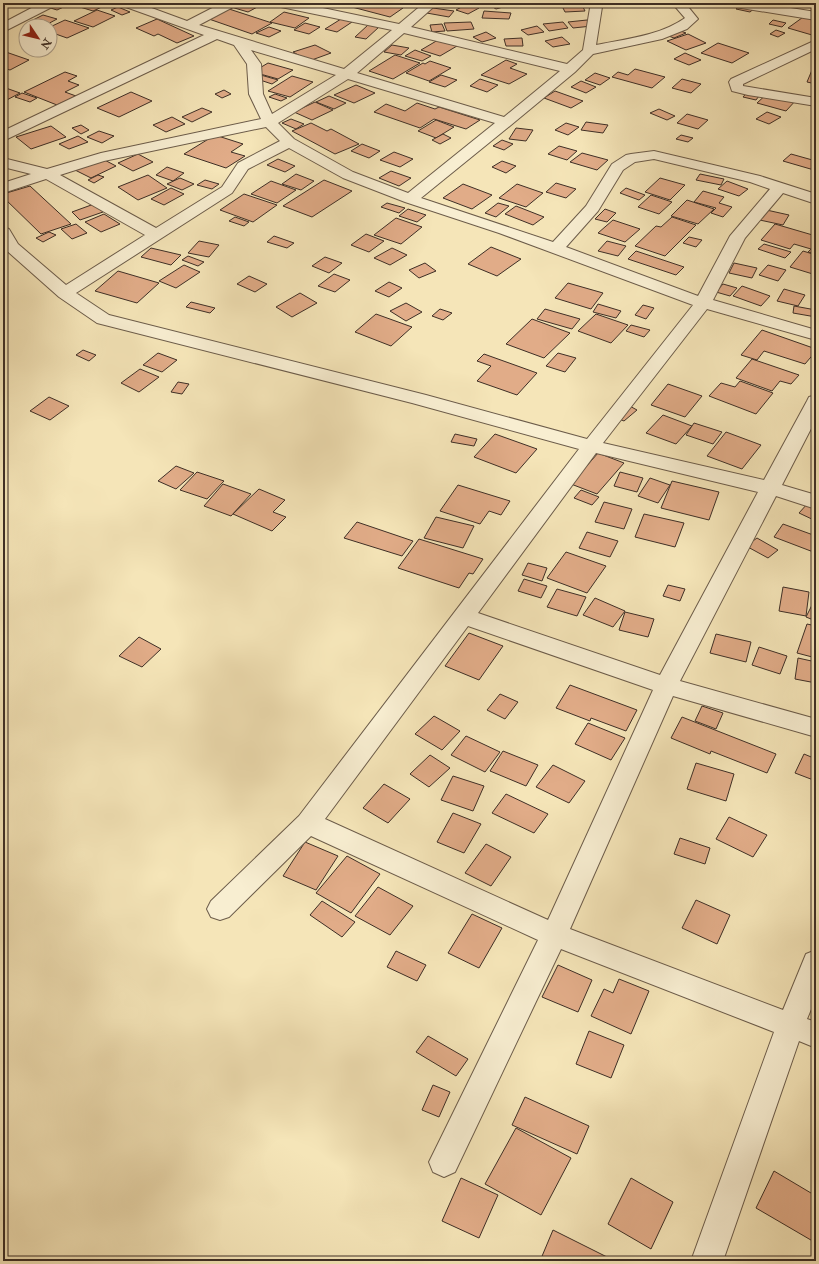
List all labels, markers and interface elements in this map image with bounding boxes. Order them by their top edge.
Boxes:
north arrow [18,18,58,58]
text: N [37,35,55,52]

